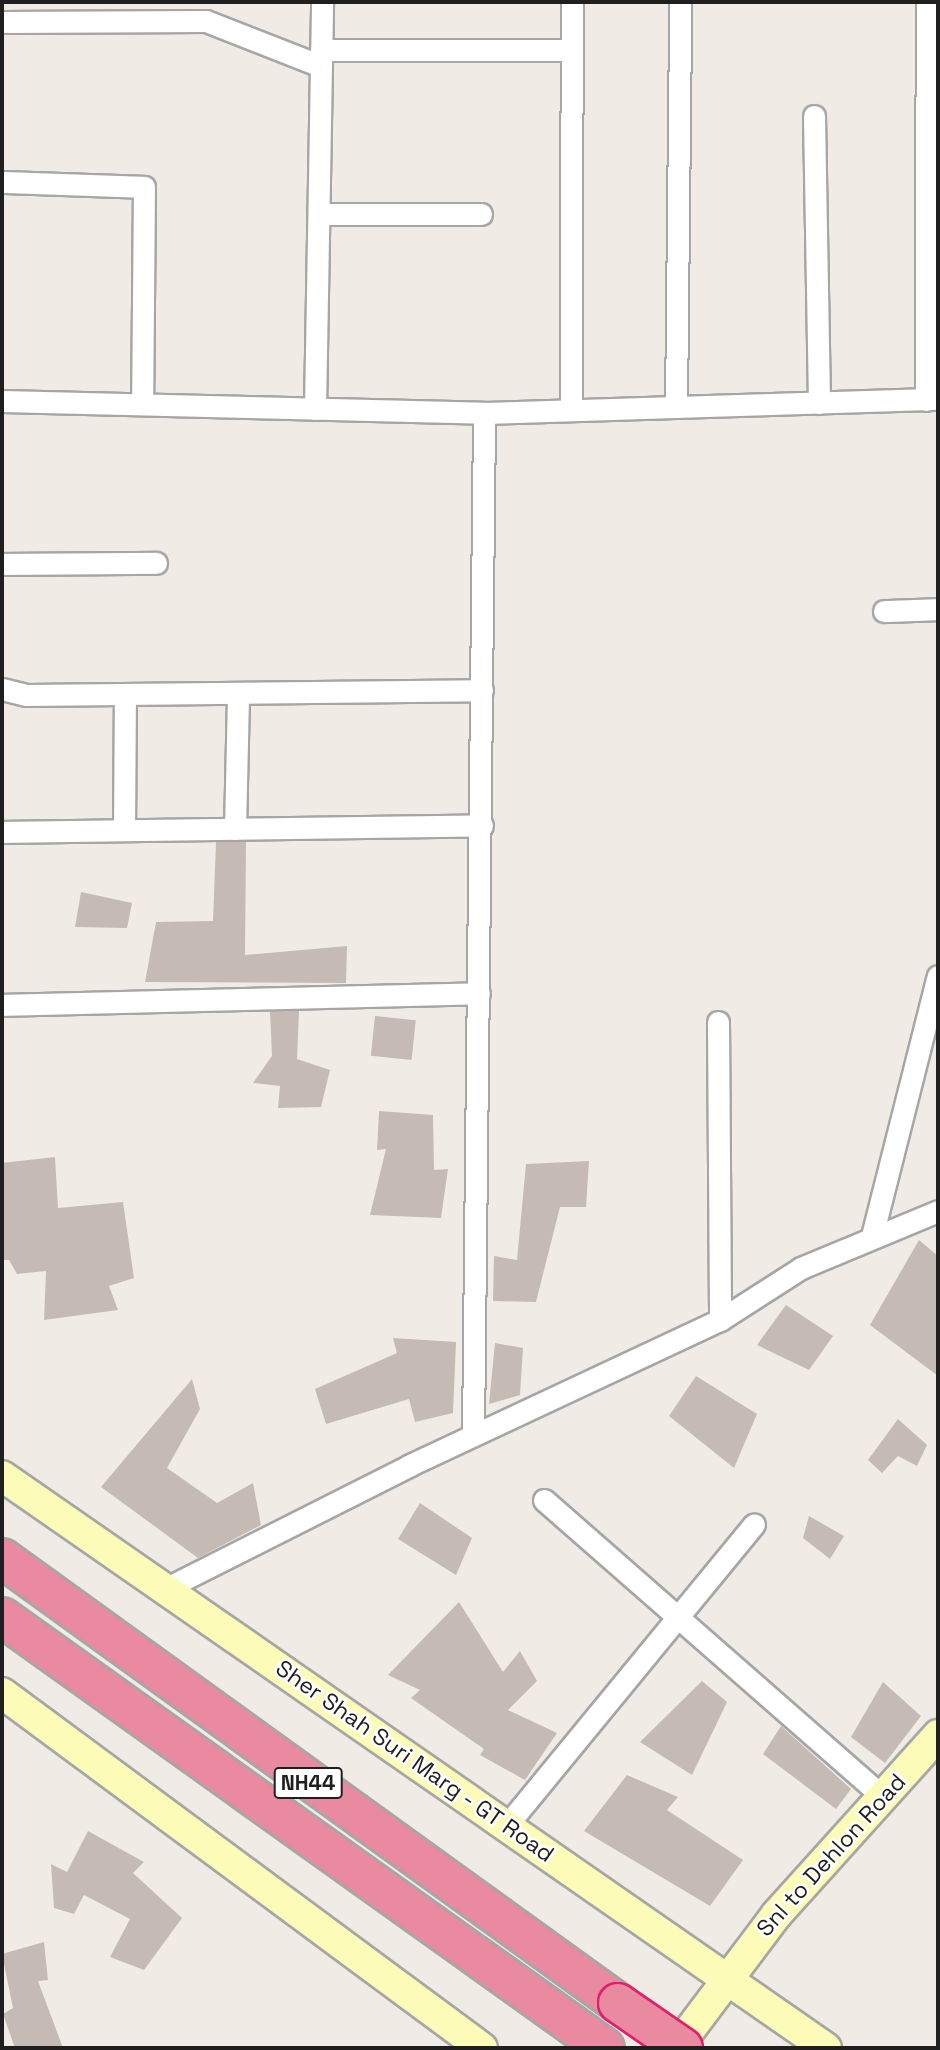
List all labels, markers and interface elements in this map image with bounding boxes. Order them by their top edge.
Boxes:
street label: Sher Shah Suri Marg - GT Road [270,1654,560,1868]
road number: NH44 [273,1766,343,1800]
street label: Snl to Dehlon Road [751,1768,911,1942]

